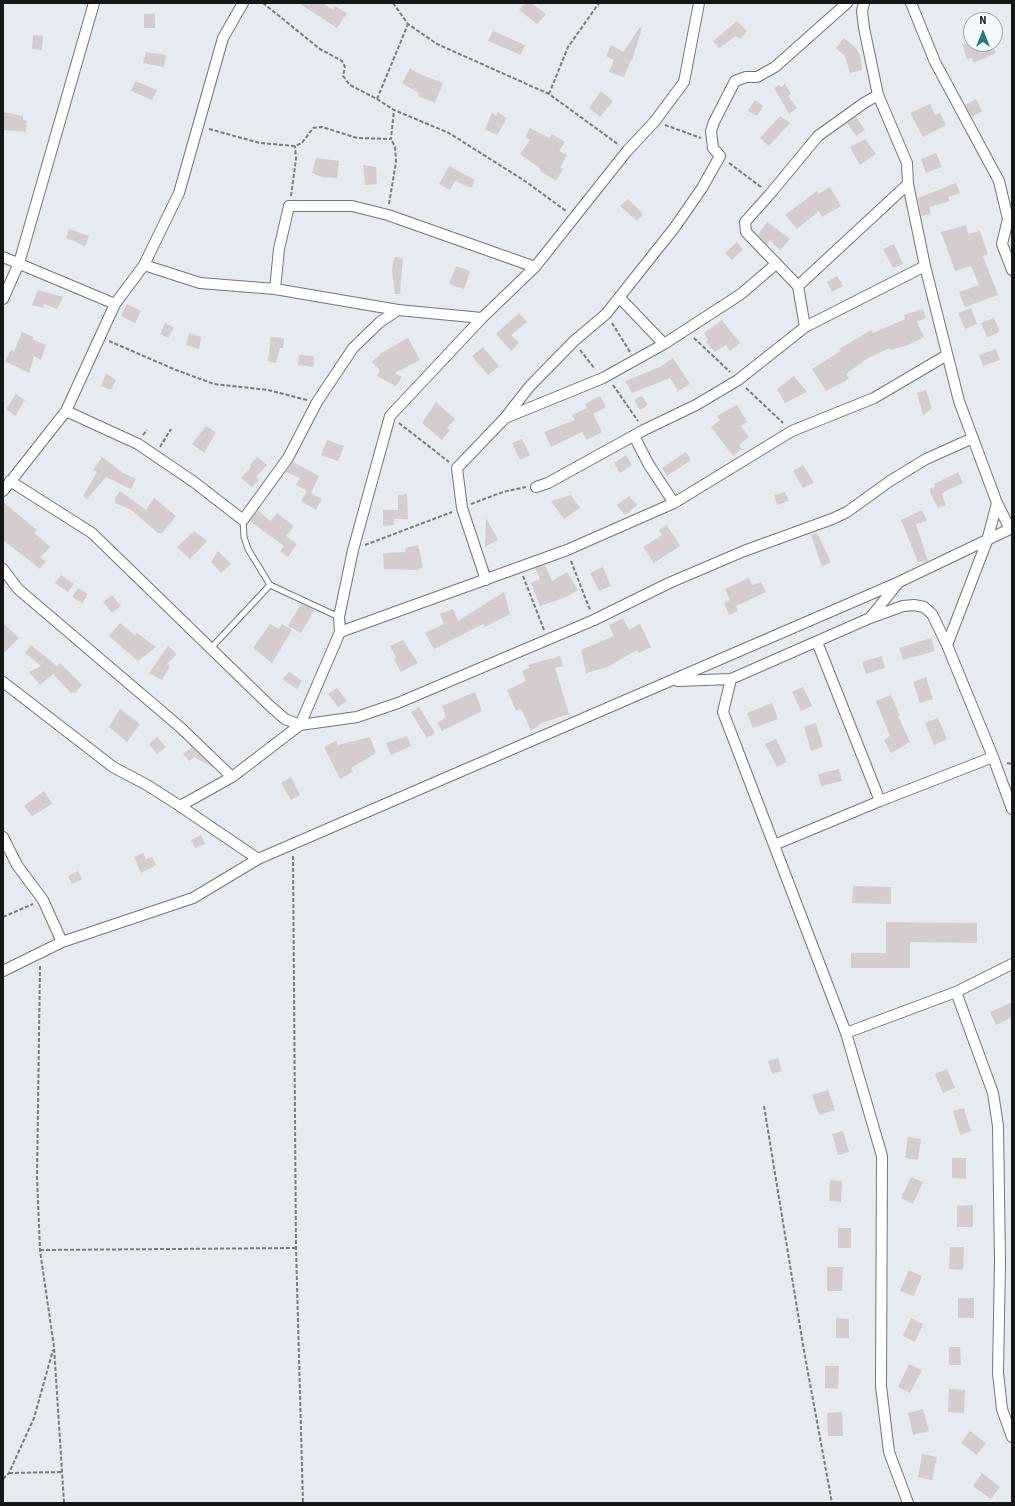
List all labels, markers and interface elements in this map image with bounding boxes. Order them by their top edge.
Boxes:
north arrow [963,12,1003,52]
text: N [979,13,987,28]

